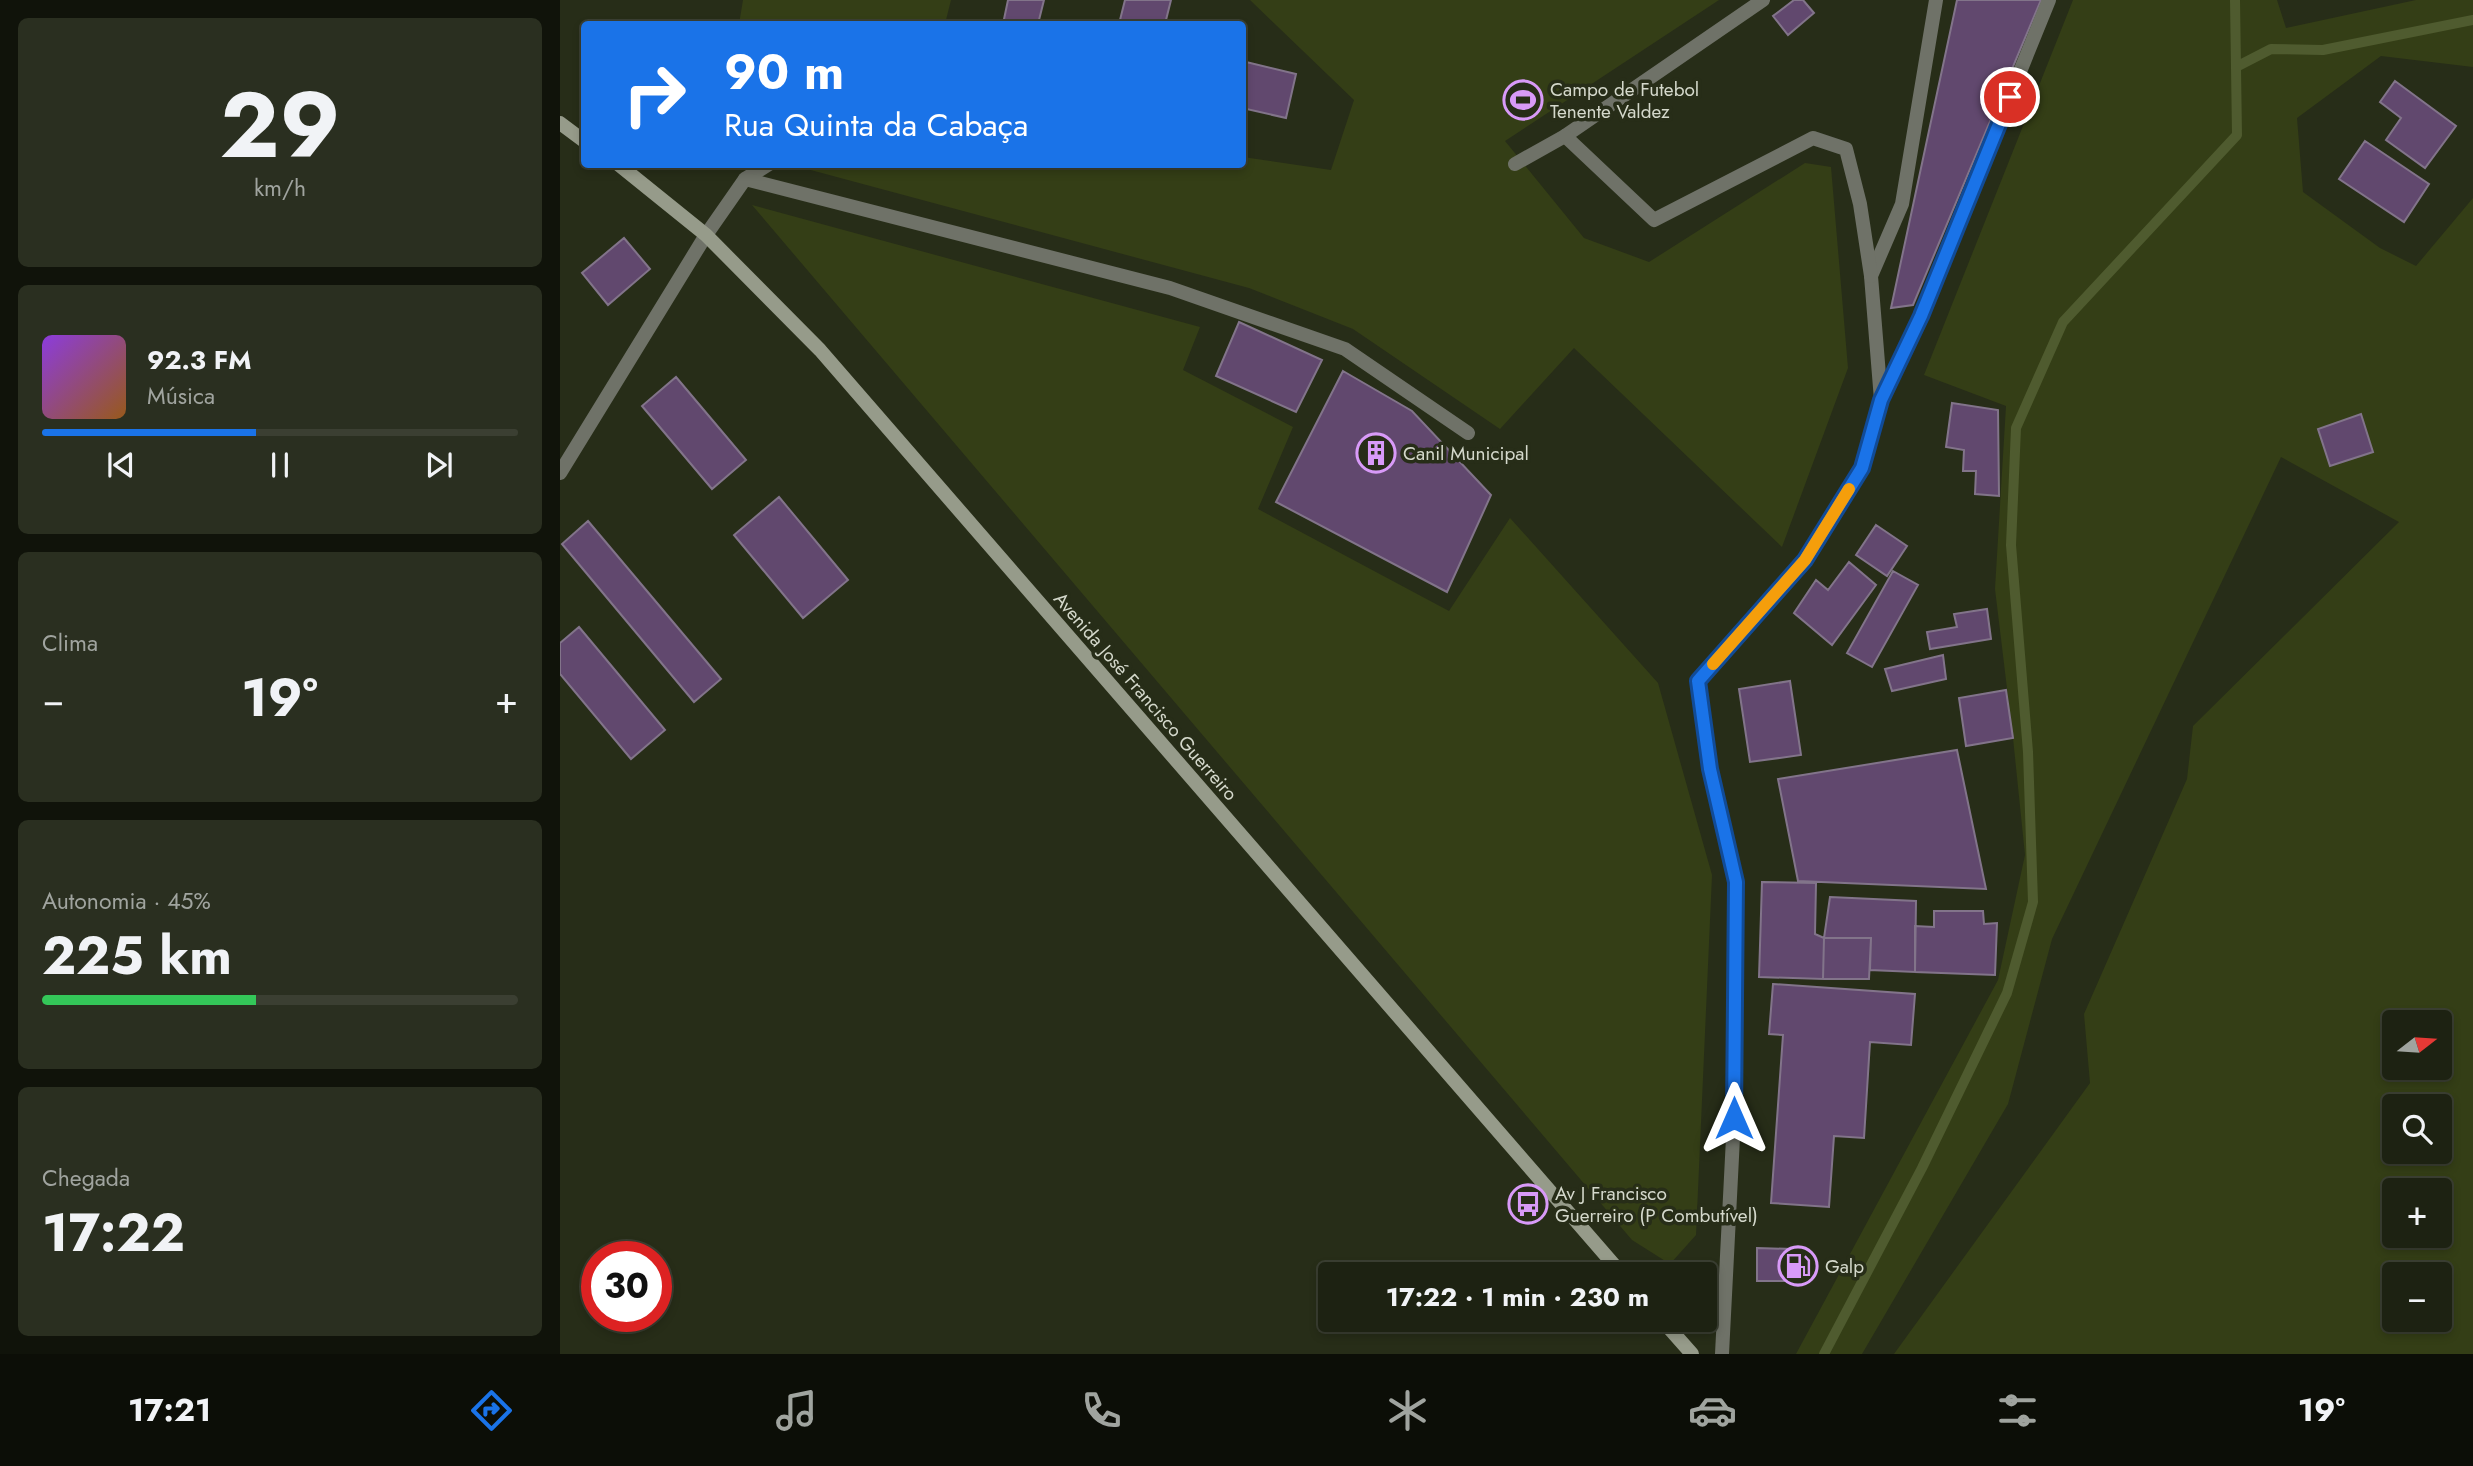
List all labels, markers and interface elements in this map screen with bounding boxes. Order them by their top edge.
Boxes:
text: 90 m [724,37,844,107]
icon: right [609,49,700,140]
text: 29 [220,60,340,191]
pin [1980,67,2040,127]
place label: Campo de Futebol Tenente Valdez [1550,76,1699,125]
icon: arrive [1991,78,2029,116]
sports icon: Campo de Futebol Tenente Valdez [1502,79,1544,121]
text: Rua Quinta da Cabaça [724,102,1028,148]
text: km/h [254,171,306,205]
text: 92.3 FM [147,341,251,379]
text: Música [147,379,215,413]
building icon: Canil Municipal [1355,432,1397,474]
place label: Canil Municipal [1403,440,1529,467]
icon: previous [102,446,140,484]
icon: pause [261,446,299,484]
icon: next [420,446,458,484]
street label: Avenida José Francisco Guerreiro [1047,586,1244,806]
text: Clima [42,626,98,660]
text: 19° [241,660,318,736]
text: − [42,672,64,727]
text: + [495,672,518,727]
text: Autonomia · 45% [42,884,211,918]
text: 225 km [42,918,232,994]
north arrow [2382,1010,2452,1080]
map controls [2382,1010,2452,1332]
position arrow [1697,1081,1771,1155]
button: search [2382,1094,2452,1164]
text: Chegada [42,1161,130,1195]
button: + [2382,1178,2452,1248]
place label: Av J Francisco Guerreiro (P Combutível) [1555,1180,1758,1229]
bus stop icon: Av J Francisco Guerreiro (P Combutível) [1507,1183,1549,1225]
text: 17:22 [42,1195,185,1271]
speed limit sign: 30 [581,1241,672,1332]
fuel station icon: Galp [1777,1245,1819,1287]
place label: Galp [1825,1253,1864,1280]
button: − [2382,1262,2452,1332]
text: 17:22 · 1 min · 230 m [1386,1278,1649,1316]
icon: directions [467,1386,516,1435]
icon: music [772,1386,821,1435]
icon: phone [1077,1386,1126,1435]
icon: climate [1383,1386,1432,1435]
icon: car [1688,1386,1737,1435]
icon: filters [1993,1386,2042,1435]
text: 17:21 [128,1387,211,1433]
text: 19° [2298,1387,2345,1433]

